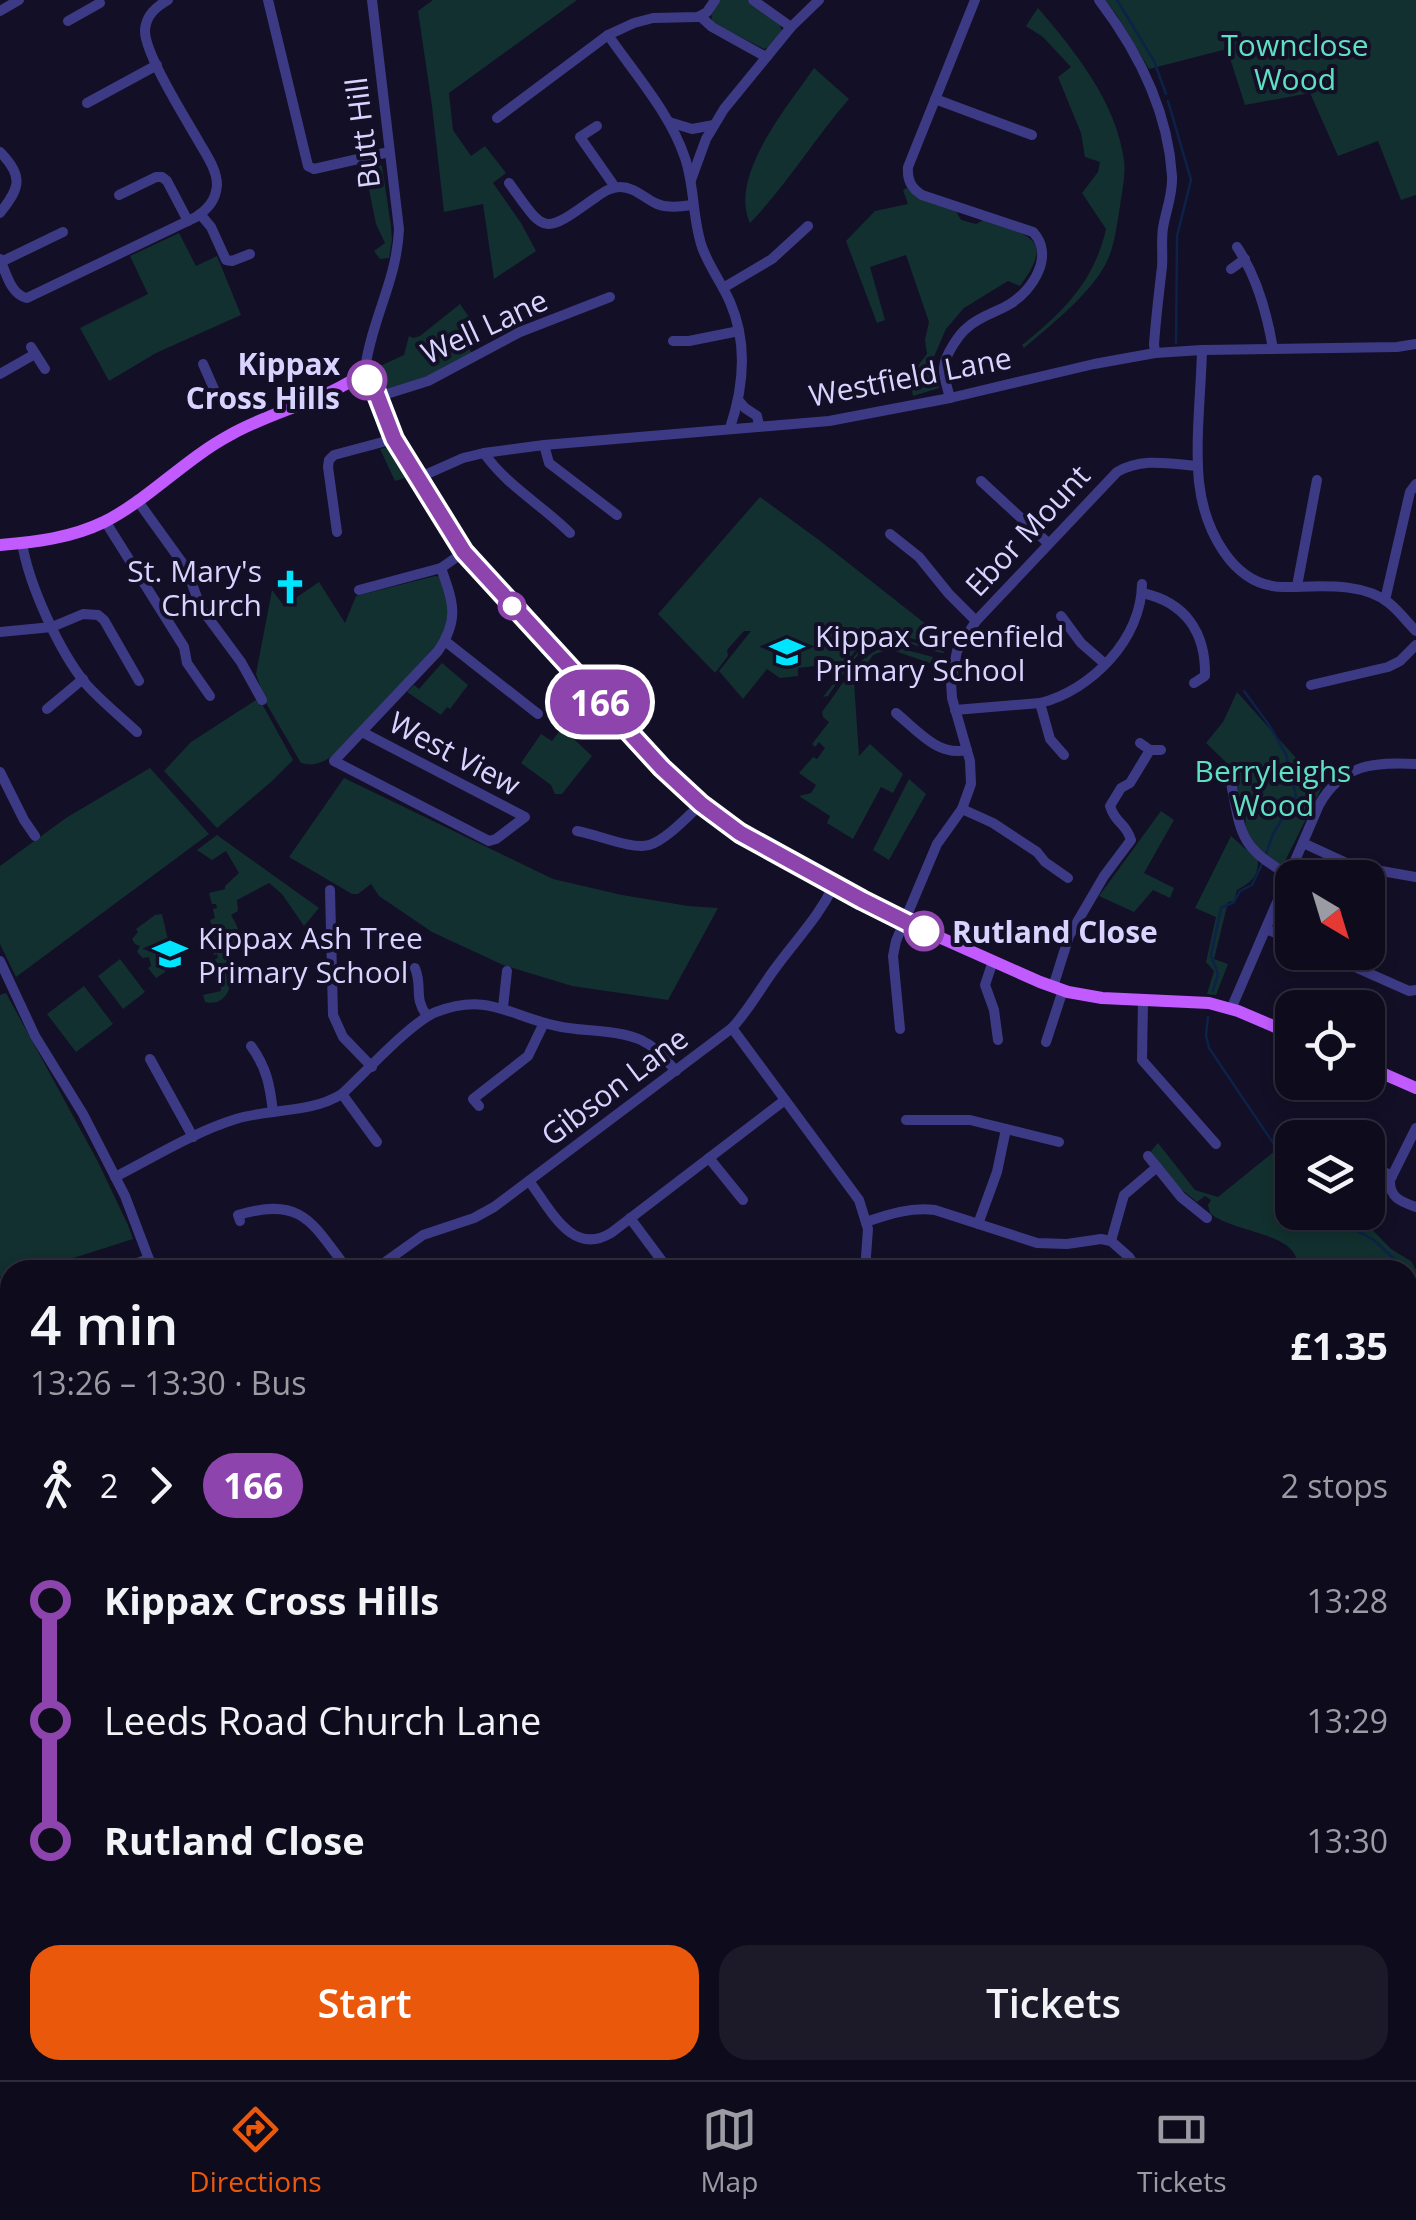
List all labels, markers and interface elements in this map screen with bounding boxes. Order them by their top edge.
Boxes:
park label: Townclose Wood [1221,24,1369,99]
street label: Butt Hill [335,75,389,191]
street label: Well Lane [414,279,554,373]
street label: Westfield Lane [805,336,1015,416]
place label: Kippax Cross Hills [186,343,341,418]
marker: Kippax Cross Hills [348,361,386,399]
street label: Ebor Mount [956,455,1098,605]
place label: St. Mary's Church [127,550,262,625]
church icon: St. Mary's Church [271,568,309,606]
unlabelled marker [499,593,525,619]
place label: Kippax Greenfield Primary School [815,615,1064,690]
school or university icon: Kippax Greenfield Primary School [768,633,806,671]
line badge: 166 [542,670,658,734]
text: 166 [570,679,630,726]
street label: West View [382,701,528,805]
park label: Berryleighs Wood [1195,750,1351,825]
north arrow [1275,860,1385,970]
map controls [1275,860,1385,1230]
place label: Rutland Close [952,911,1158,952]
marker: Rutland Close [905,912,943,950]
place label: Kippax Ash Tree Primary School [198,917,423,992]
school or university icon: Kippax Ash Tree Primary School [151,935,189,973]
button: locate [1275,990,1385,1100]
street label: Gibson Lane [532,1017,696,1155]
button: layers [1275,1120,1385,1230]
text: 4 min [30,1286,178,1361]
text: £1.35 [1290,1319,1388,1371]
text: 13:26 – 13:30 · Bus [30,1361,306,1404]
icon: walk [30,1458,85,1513]
icon: forward [133,1458,188,1513]
text: 166 [223,1462,283,1509]
text: 2 [100,1464,118,1507]
text: 2 stops [1281,1464,1388,1507]
text: Kippax Cross Hills [104,1574,439,1626]
text: 13:28 [1306,1579,1388,1622]
text: Leeds Road Church Lane [104,1694,541,1746]
text: 13:29 [1306,1699,1388,1742]
text: Rutland Close [104,1814,365,1866]
text: 13:30 [1306,1819,1388,1862]
button: Start [30,1945,699,2060]
button: Tickets [719,1945,1388,2060]
tab: Directions [189,2102,322,2200]
tab: Map [700,2102,758,2200]
tab: Tickets [1137,2102,1227,2200]

